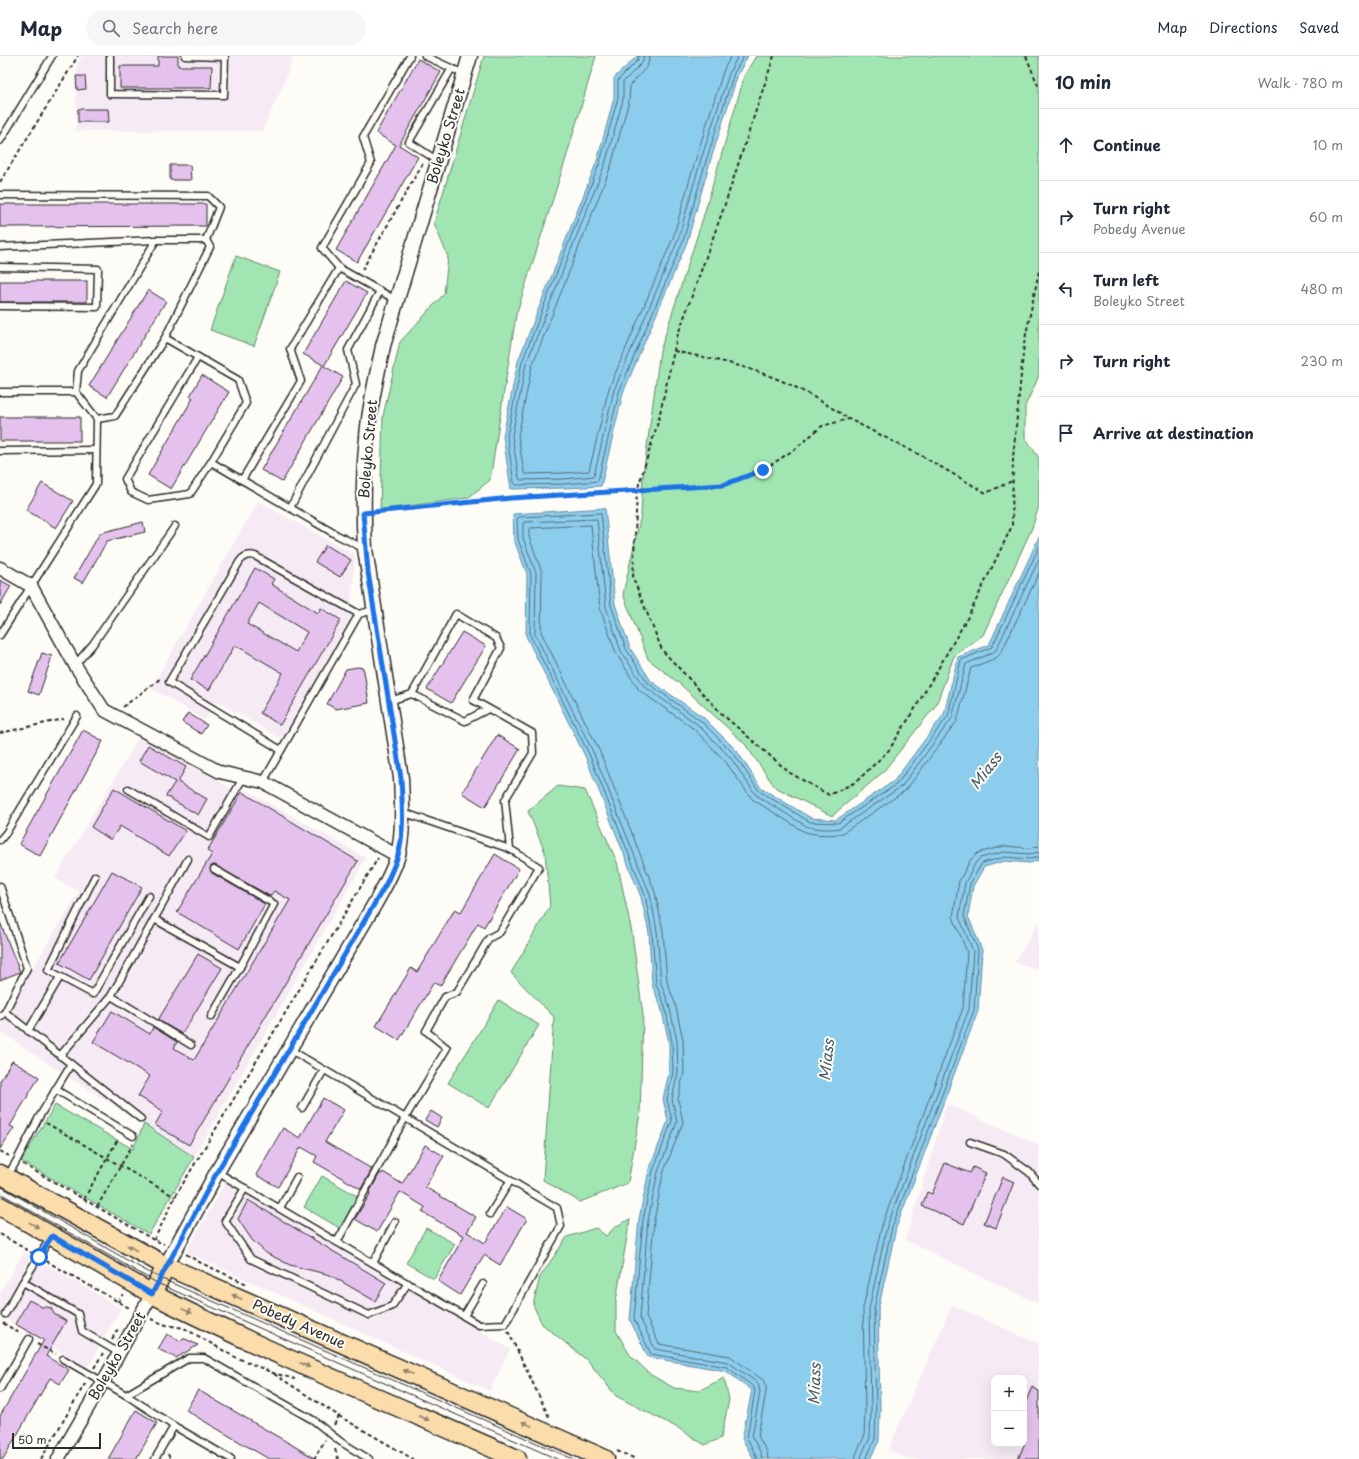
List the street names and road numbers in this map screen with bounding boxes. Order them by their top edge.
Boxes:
street label: Boleyko Street [421,85,470,186]
street label: Boleyko Street [353,398,382,499]
street label: Pobedy Avenue [249,1294,349,1354]
street label: Boleyko Street [83,1307,151,1404]

